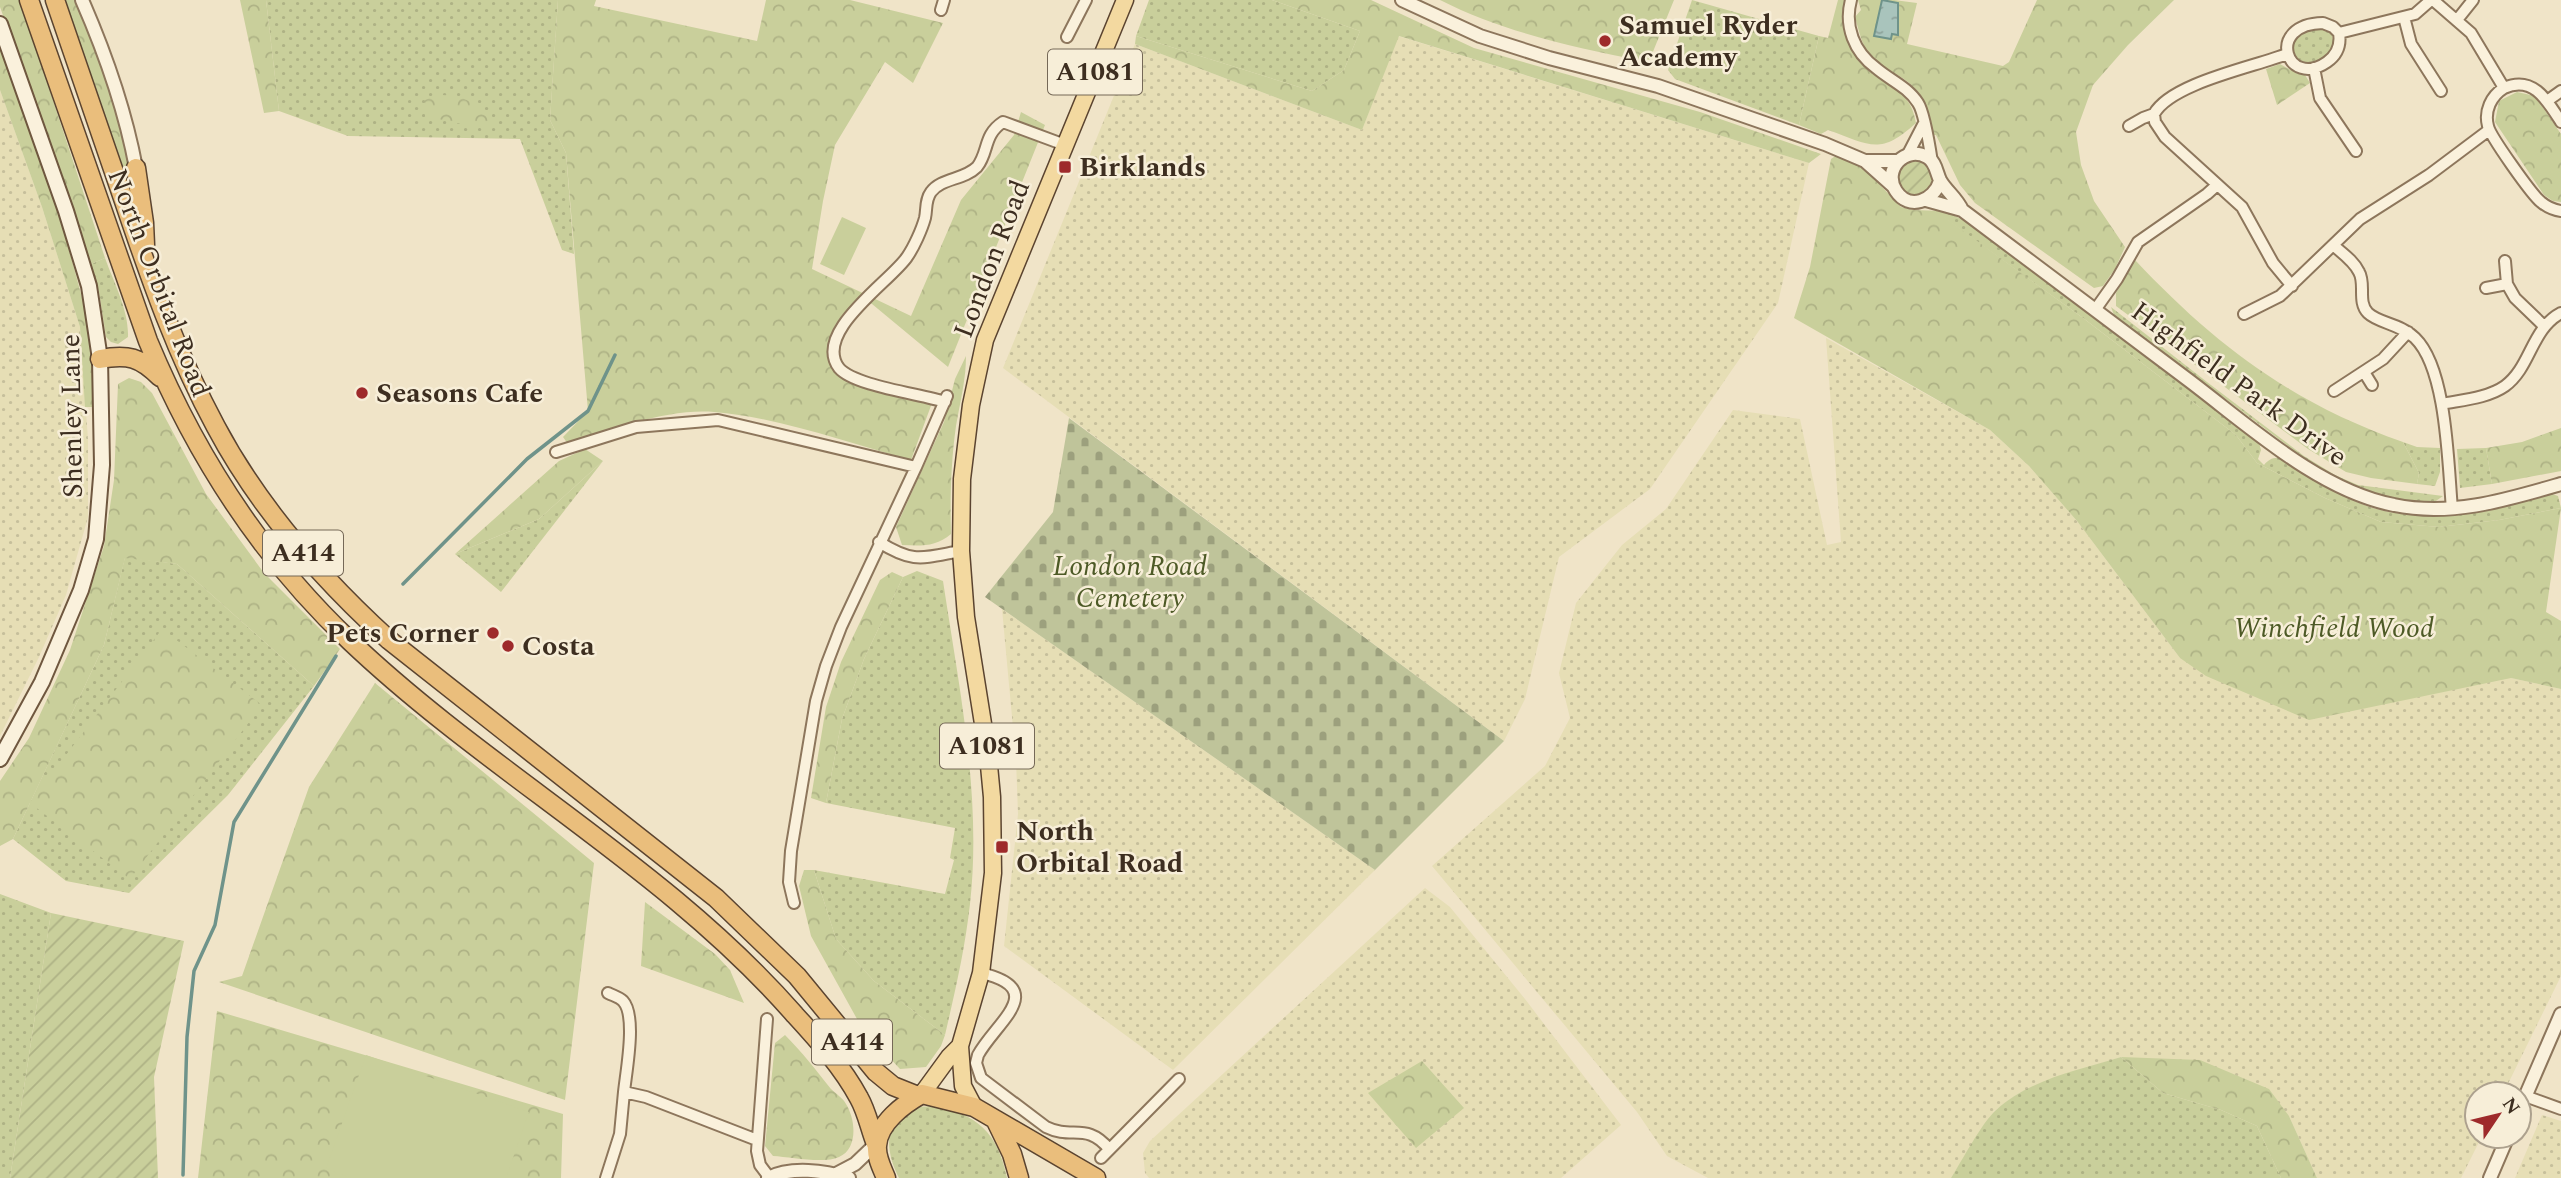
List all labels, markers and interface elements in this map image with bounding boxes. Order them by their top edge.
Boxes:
place label: Samuel Ryder Academy [1619,4,1797,79]
marker: Samuel Ryder Academy [1597,33,1613,49]
road number: A1081 [1048,50,1142,94]
place label: Birklands [1079,146,1206,189]
marker: Birklands [1057,159,1073,175]
street label: North Orbital Road [96,162,222,404]
street label: London Road [942,174,1042,344]
street label: Highfield Park Drive [2122,291,2356,477]
street label: Shenley Lane [49,333,95,499]
place label: Seasons Cafe [376,372,543,415]
marker: Seasons Cafe [354,385,370,401]
road number: A414 [263,530,343,576]
park label: London Road Cemetery [1053,545,1207,620]
park label: Winchfield Wood [2234,607,2434,650]
place label: Pets Corner [326,612,479,655]
marker: Pets Corner [485,625,501,641]
place label: Costa [522,625,595,668]
marker: Costa [500,638,516,654]
road number: A1081 [940,724,1034,768]
place label: North Orbital Road [1016,810,1183,885]
marker: North Orbital Road [994,839,1010,855]
road number: A414 [812,1020,892,1064]
north arrow [2463,1080,2533,1150]
text: N [2494,1091,2527,1121]

